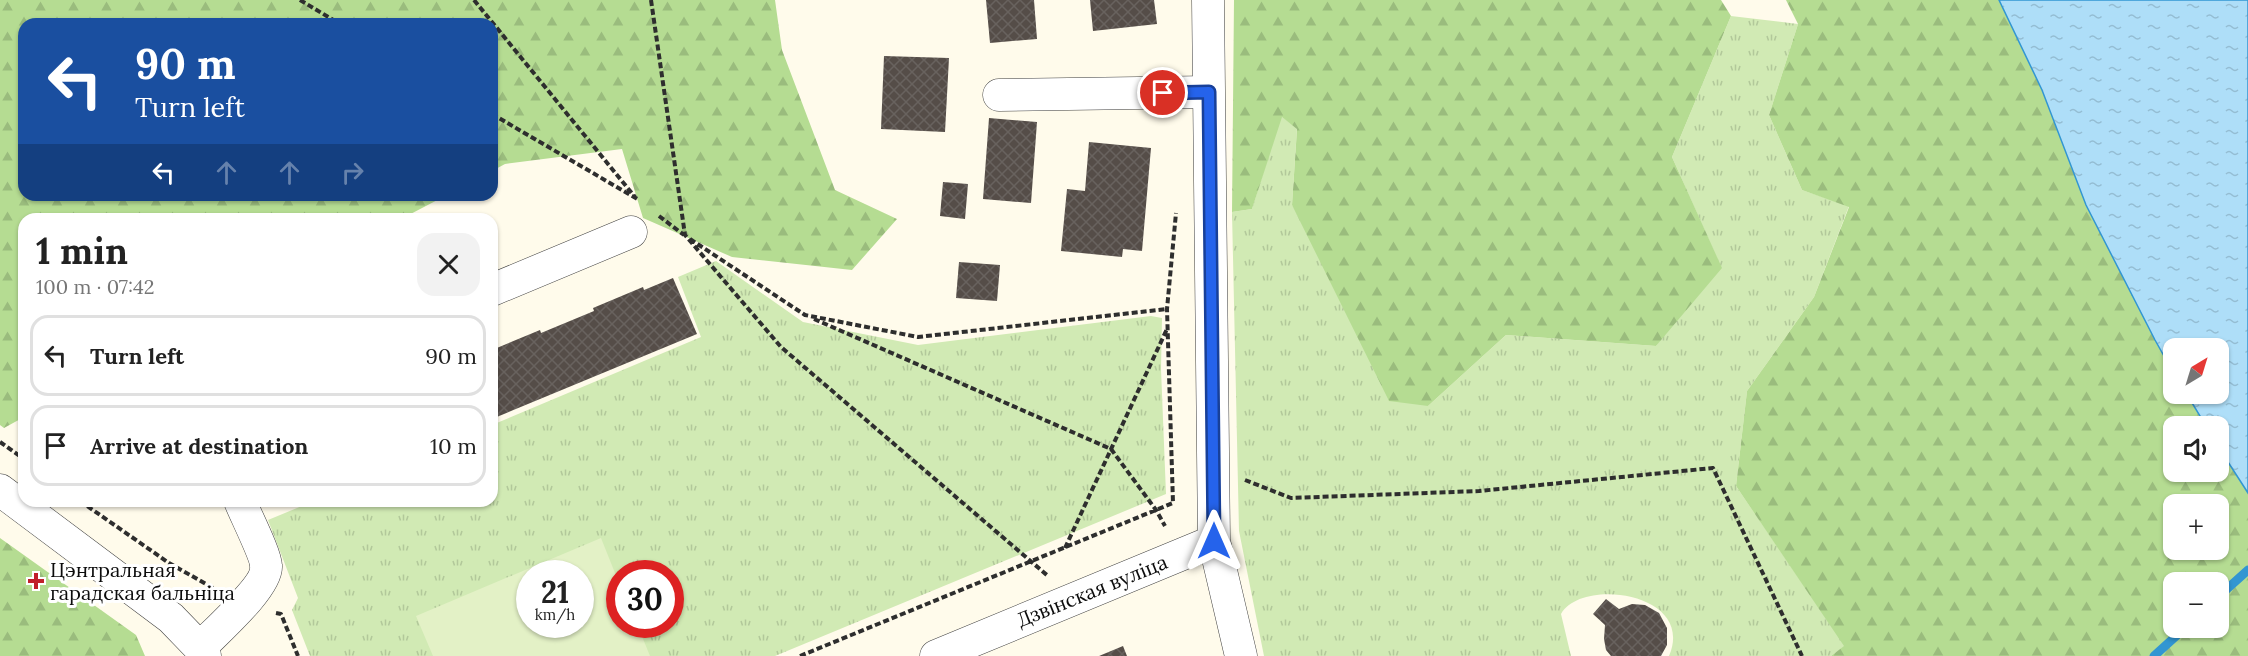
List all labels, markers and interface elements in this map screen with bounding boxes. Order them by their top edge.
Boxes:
text: 90 m [135,37,236,91]
icon: left [36,42,114,120]
pin [1137,67,1188,118]
icon: arrive [1146,76,1179,109]
text: Turn left [135,90,245,124]
icon: left [147,156,180,189]
icon: ahead [210,156,243,189]
icon: ahead [273,156,306,189]
icon: right [336,156,369,189]
text: 1 min [36,228,128,274]
button: close [417,233,480,296]
text: 100 m · 07:42 [36,274,155,299]
north arrow [2163,338,2229,404]
map controls [2163,338,2229,638]
icon: left [39,339,72,372]
text: Turn left [90,342,184,370]
text: 90 m [425,342,477,370]
button: sound [2163,416,2229,482]
icon: arrive [39,429,72,462]
text: Arrive at destination [90,432,308,460]
text: 10 m [430,432,477,460]
button: + [2163,494,2229,560]
position arrow [1182,509,1246,573]
street label: Дзвінская вуліца [1013,549,1171,632]
place label: Цэнтральная гарадская бальніца [50,557,235,605]
speed limit sign: 30 [606,560,684,638]
marker: Цэнтральная гарадская бальніца [27,572,45,590]
button: − [2163,572,2229,638]
text: 21 [541,573,569,611]
text: km/h [535,605,575,624]

